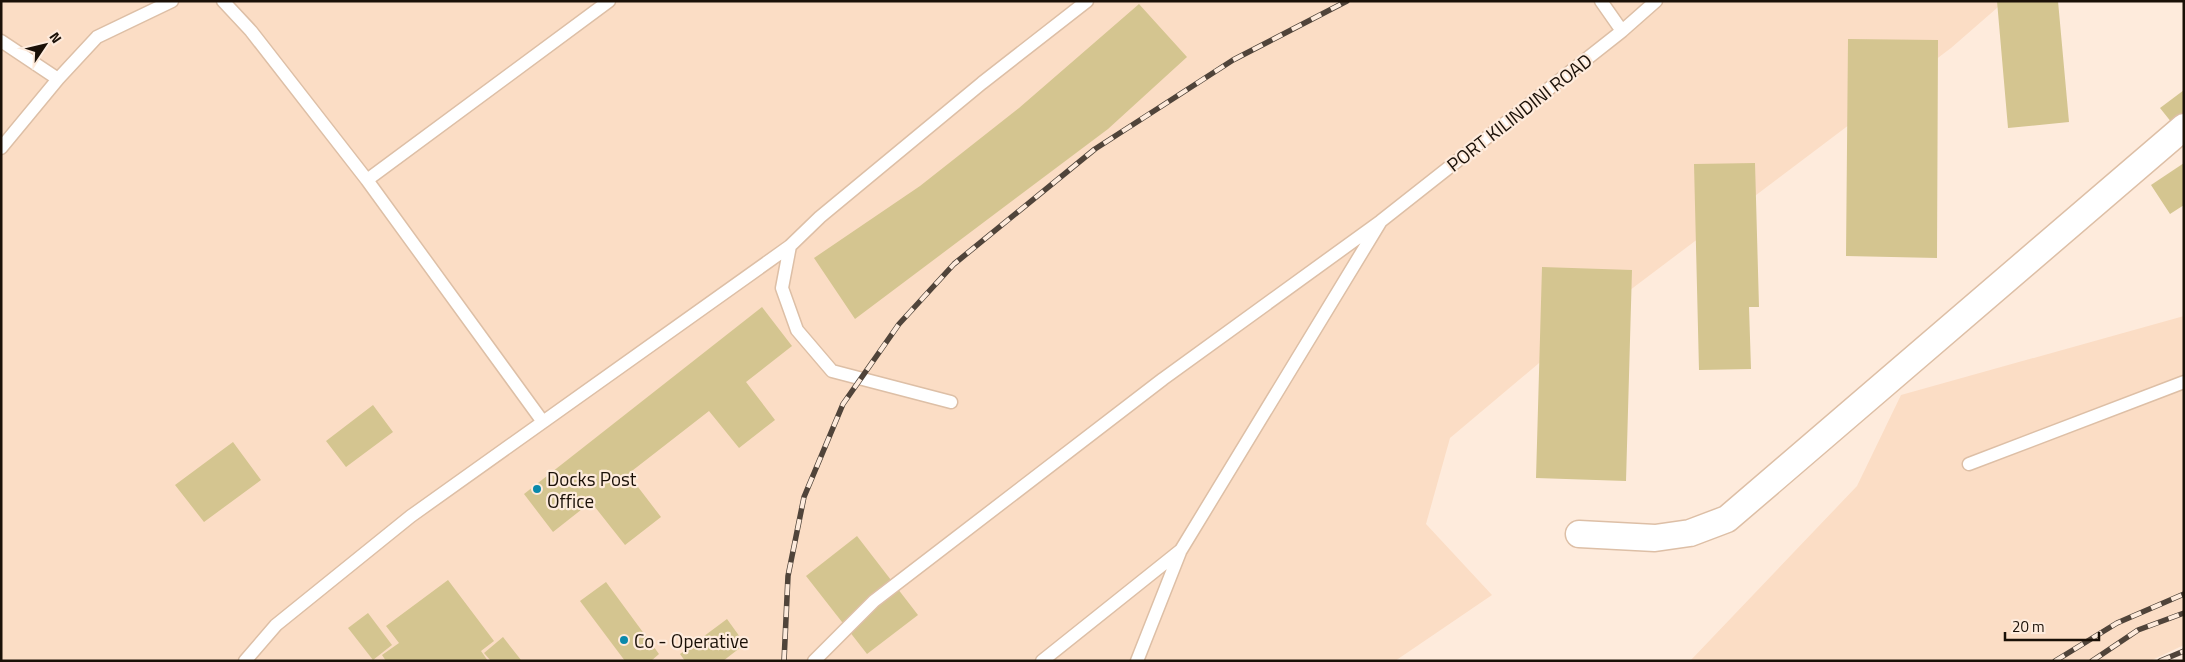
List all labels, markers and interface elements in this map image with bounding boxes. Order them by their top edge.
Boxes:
north arrow [20,20,70,70]
text: N [45,27,67,47]
street label: PORT KILINDINI ROAD [1440,46,1598,178]
place label: Docks Post Office [547,464,637,515]
marker: Docks Post Office [531,483,543,495]
scale bar [2005,610,2099,642]
text: 20 m [2012,615,2045,638]
place label: Co - Operative [634,626,749,655]
marker: Co - Operative [618,634,630,646]

